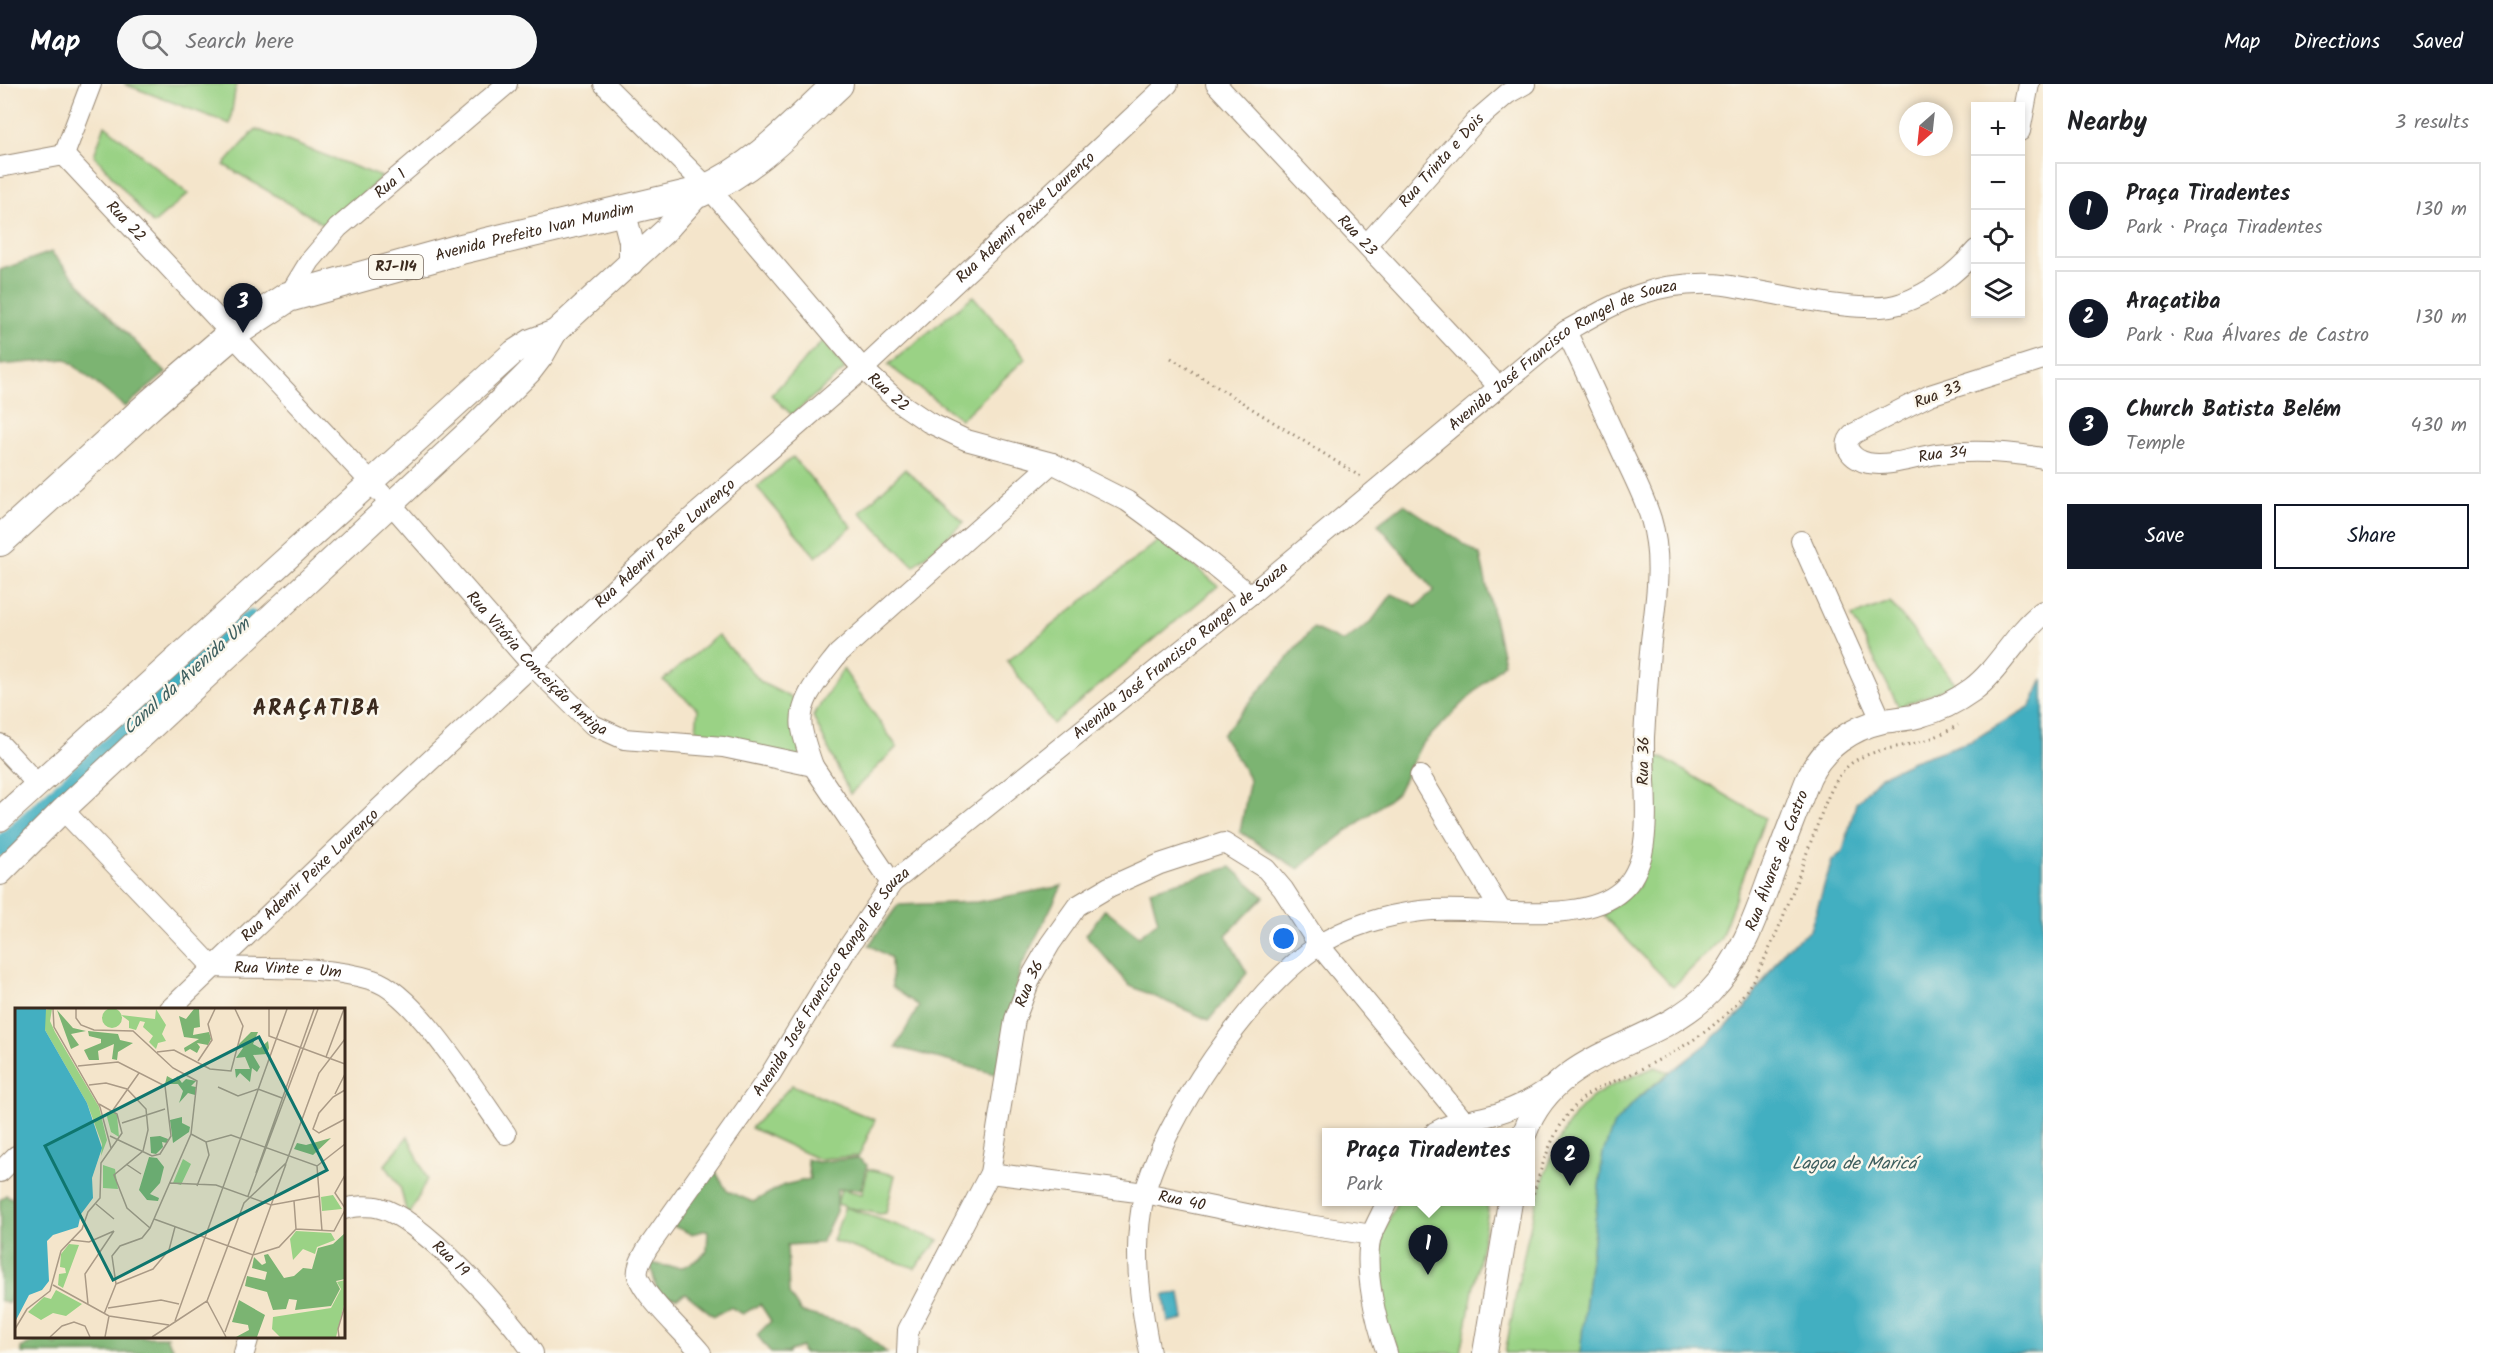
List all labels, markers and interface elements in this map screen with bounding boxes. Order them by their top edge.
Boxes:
search box [117,15,537,69]
text: Map [30,20,81,65]
text: Search here [186,25,294,60]
icon: search [138,26,171,59]
text: Map [2224,26,2260,59]
text: Directions [2293,26,2380,59]
text: Saved [2413,26,2463,59]
north arrow [1899,102,1953,156]
map controls [1971,102,2025,318]
button: + [1971,102,2025,156]
text: Nearby [2067,102,2147,144]
street label: Rua Trinta e Dois [1392,107,1490,213]
text: 3 results [2395,107,2469,139]
street label: Rua Ademir Peixe Lourenço [950,146,1101,289]
button: − [1971,156,2025,210]
street label: Rua 1 [368,162,412,205]
text: Praça Tiradentes [2126,177,2290,212]
text: 1 [2085,194,2092,226]
text: 130 m [2415,194,2467,226]
street label: Rua 22 [100,195,152,248]
street label: Avenida Prefeito Ivan Mundim [432,196,637,268]
street label: Rua 23 [1331,209,1383,262]
button: locate [1971,210,2025,264]
text: Park · Praça Tiradentes [2126,212,2323,244]
road number: RJ-114 [369,255,423,279]
button: layers [1971,264,2025,318]
street label: Avenida José Francisco Rangel de Souza [1442,273,1679,437]
pin: 3 [224,284,262,333]
text: Araçatiba [2126,285,2220,320]
text: 2 [2083,302,2094,334]
text: 130 m [2415,302,2467,334]
text: Park · Rua Álvares de Castro [2126,320,2369,352]
street label: Rua 22 [862,366,915,418]
street label: Rua 33 [1911,375,1965,415]
text: Church Batista Belém [2126,393,2341,428]
text: 3 [2083,410,2094,442]
text: 430 m [2411,410,2467,442]
text: Temple [2126,428,2185,460]
street label: Rua 34 [1916,439,1968,470]
street label: Rua Ademir Peixe Lourenço [589,472,741,614]
button: Save [2067,504,2262,569]
button: Share [2274,504,2469,569]
street label: Avenida José Francisco Rangel de Souza [1067,555,1294,746]
street label: Rua Vitória Conceição Antiga [460,585,611,742]
water label: Canal da Avenida Um [116,610,259,743]
district label: ARAÇATIBA [253,692,381,727]
street label: Rua 36 [1631,736,1657,786]
street label: Rua Álvares de Castro [1738,787,1815,935]
street label: Rua Ademir Peixe Lourenço [235,803,385,948]
street label: Avenida José Francisco Rangel de Souza [746,861,916,1102]
your location [1269,924,1298,953]
street label: Rua Vinte e Um [234,955,343,985]
street label: Rua 36 [1008,956,1051,1011]
inset map [15,1008,345,1338]
popup [1322,1128,1535,1206]
text: Praça Tiradentes [1346,1134,1511,1169]
pin: 2 [1550,1136,1590,1186]
water label: Lagoa de Maricá [1792,1150,1922,1179]
text: Park [1346,1169,1383,1201]
street label: Rua 40 [1156,1184,1208,1218]
pin: 1 [1408,1226,1448,1275]
street label: Rua 19 [426,1234,476,1283]

